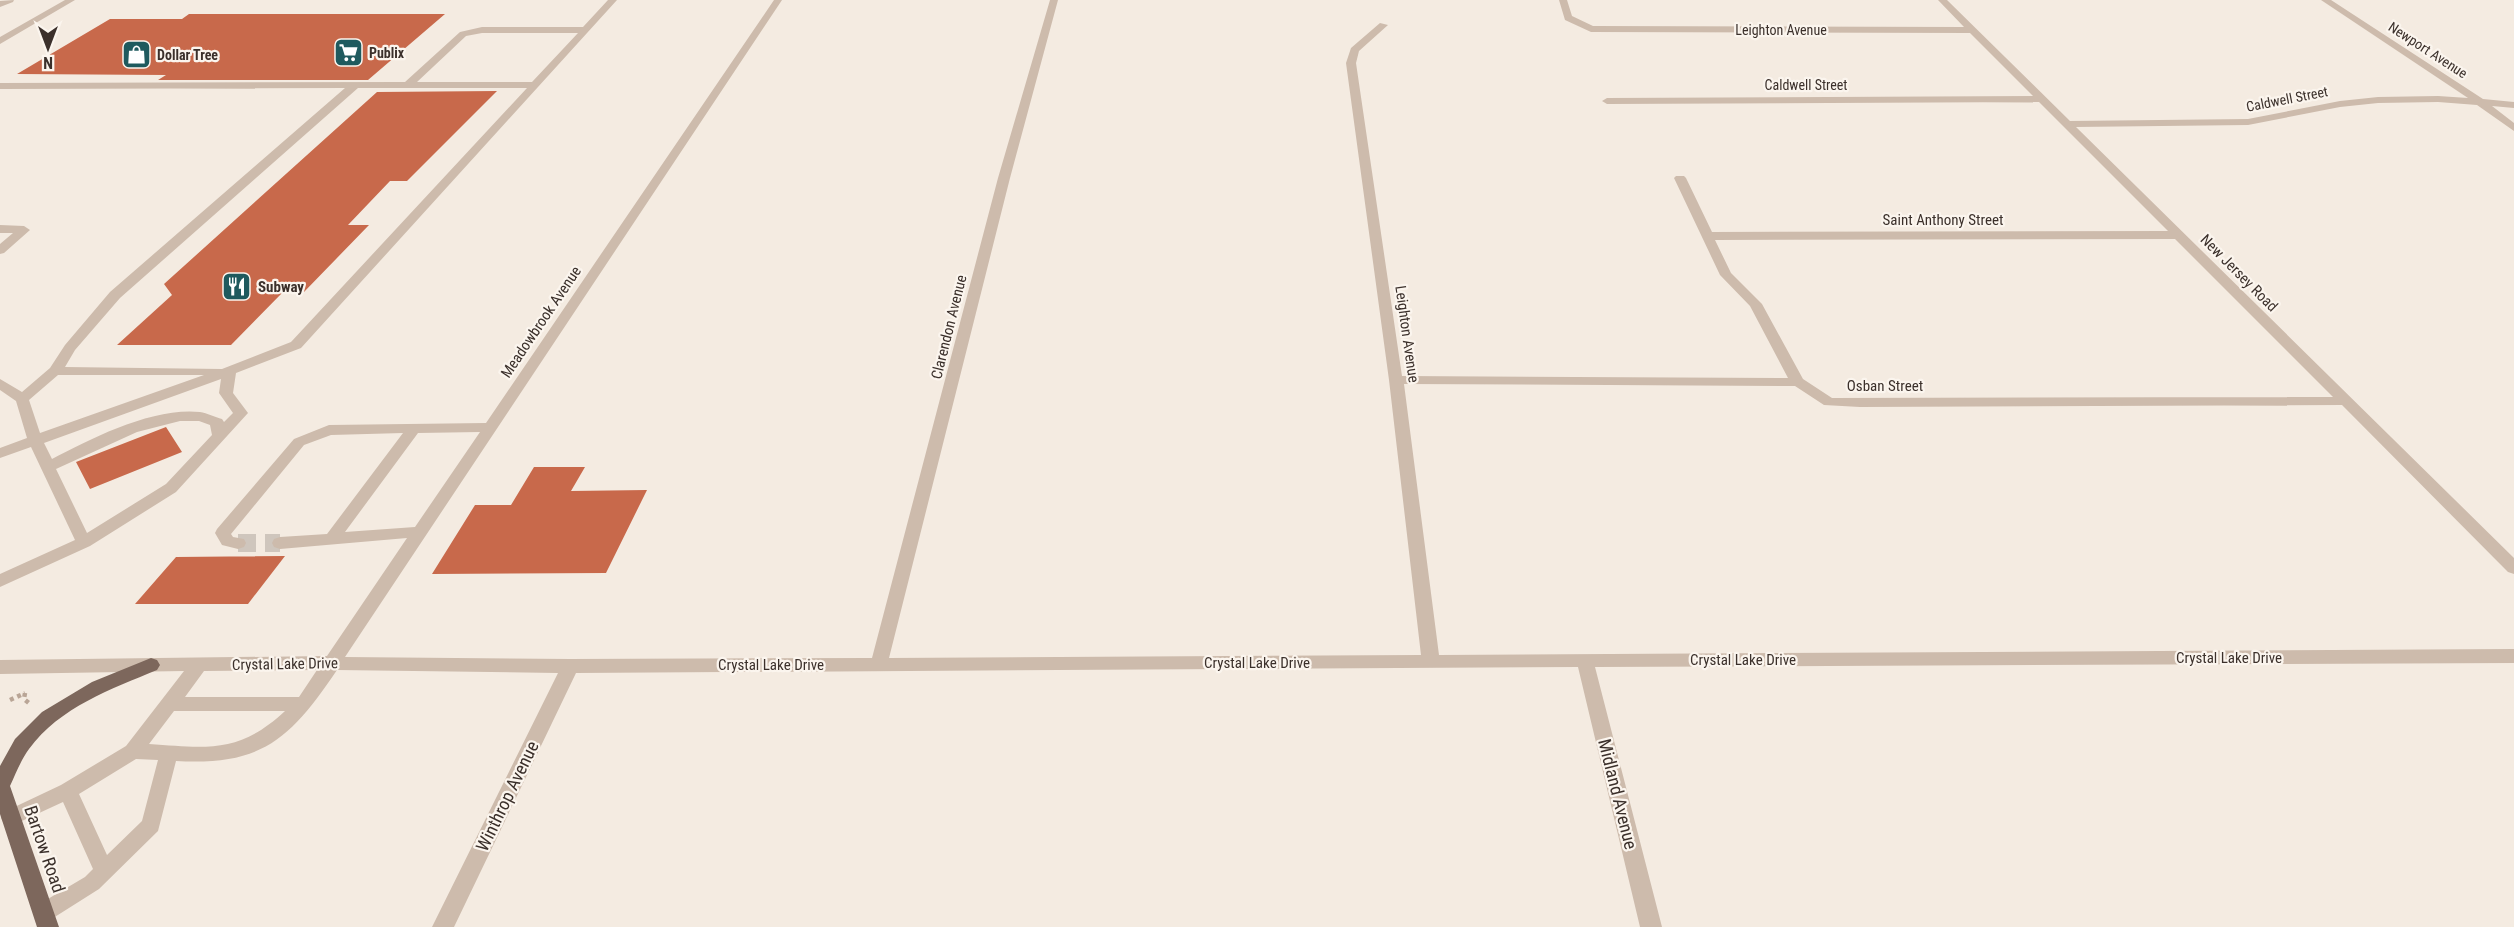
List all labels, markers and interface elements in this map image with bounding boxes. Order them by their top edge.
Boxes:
north arrow [18,18,78,78]
street label: Newport Avenue [2386,19,2471,82]
street label: Leighton Avenue [1735,22,1827,38]
supermarket icon: Publix [332,37,364,69]
shop icon: Dollar Tree [120,39,152,71]
place label: Publix [369,45,405,61]
place label: Dollar Tree [157,47,218,63]
text: N [43,53,53,72]
street label: Caldwell Street [1765,77,1847,93]
street label: Caldwell Street [2245,83,2329,115]
street label: Saint Anthony Street [1883,211,2003,229]
street label: New Jersey Road [2197,231,2281,315]
street label: Meadowbrook Avenue [497,263,585,381]
restaurant icon: Subway [221,271,253,303]
street label: Clarendon Avenue [927,273,971,381]
place label: Subway [258,278,304,296]
street label: Leighton Avenue [1391,284,1423,384]
street label: Osban Street [1847,377,1923,395]
street label: Crystal Lake Drive [2176,649,2282,667]
street label: Crystal Lake Drive [1690,651,1796,669]
street label: Crystal Lake Drive [232,654,338,674]
street label: Crystal Lake Drive [1204,654,1310,672]
street label: Crystal Lake Drive [718,656,824,674]
street label: Midland Avenue [1594,737,1642,851]
street label: Winthrop Avenue [471,738,543,854]
street label: Bartow Road [20,803,70,895]

